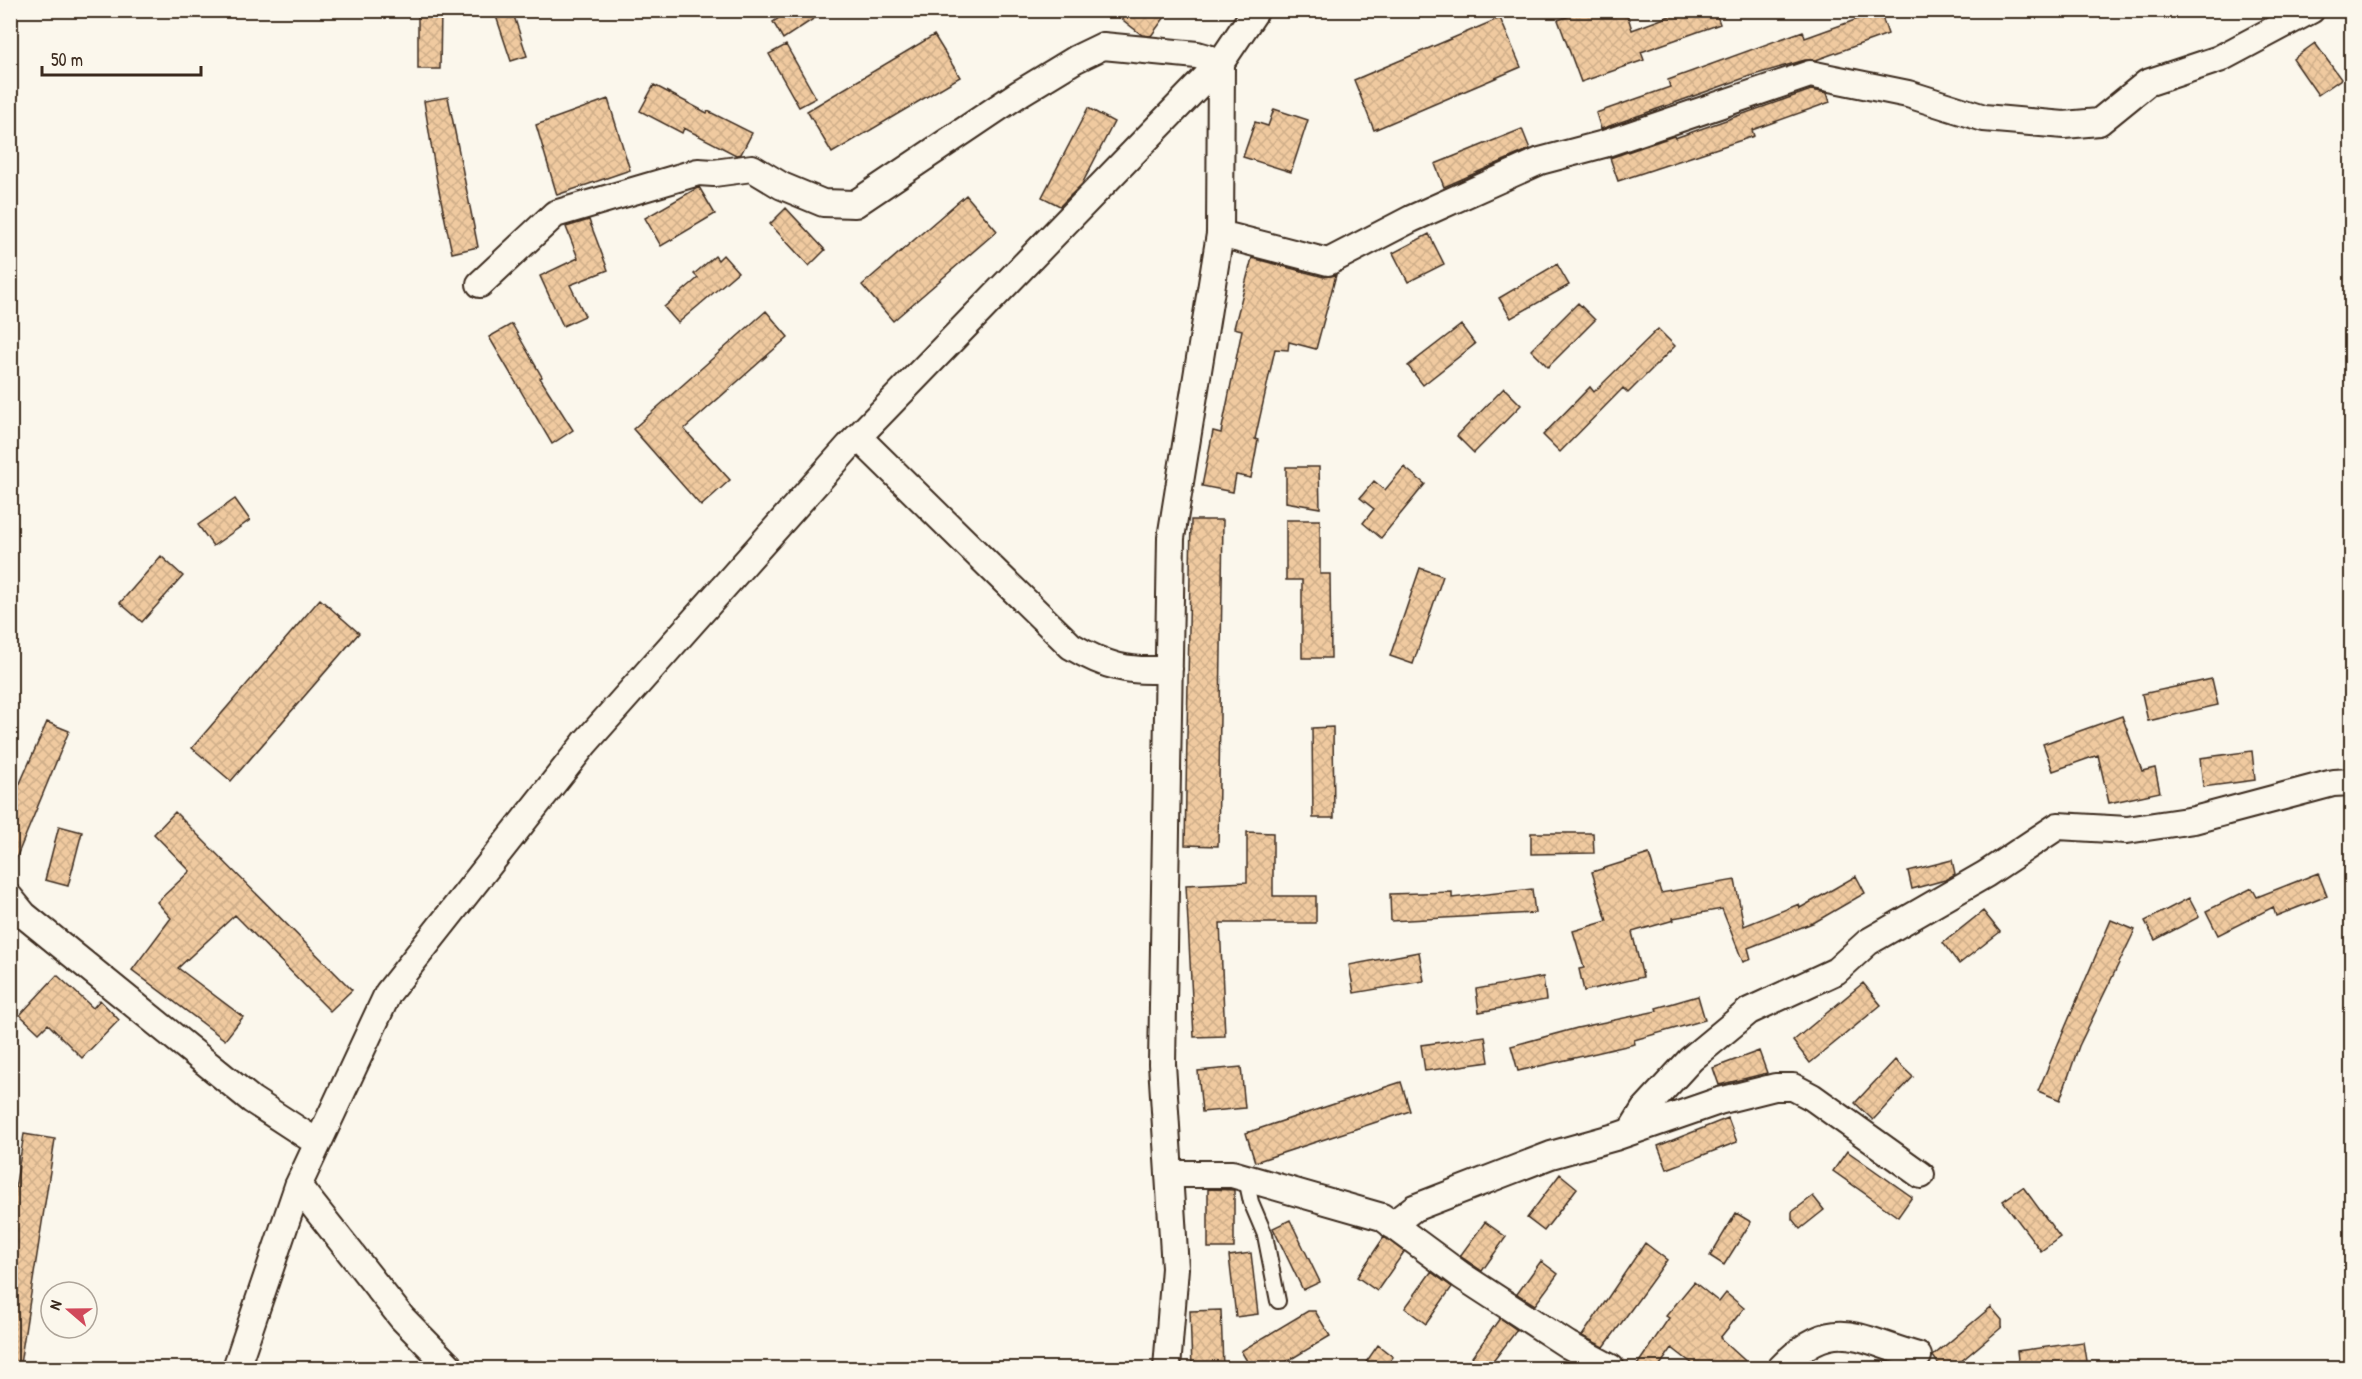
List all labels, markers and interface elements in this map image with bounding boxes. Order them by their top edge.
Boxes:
scale bar [42,39,201,77]
text: 50 m [51,47,83,72]
north arrow [39,1280,99,1340]
text: N [43,1297,67,1313]

